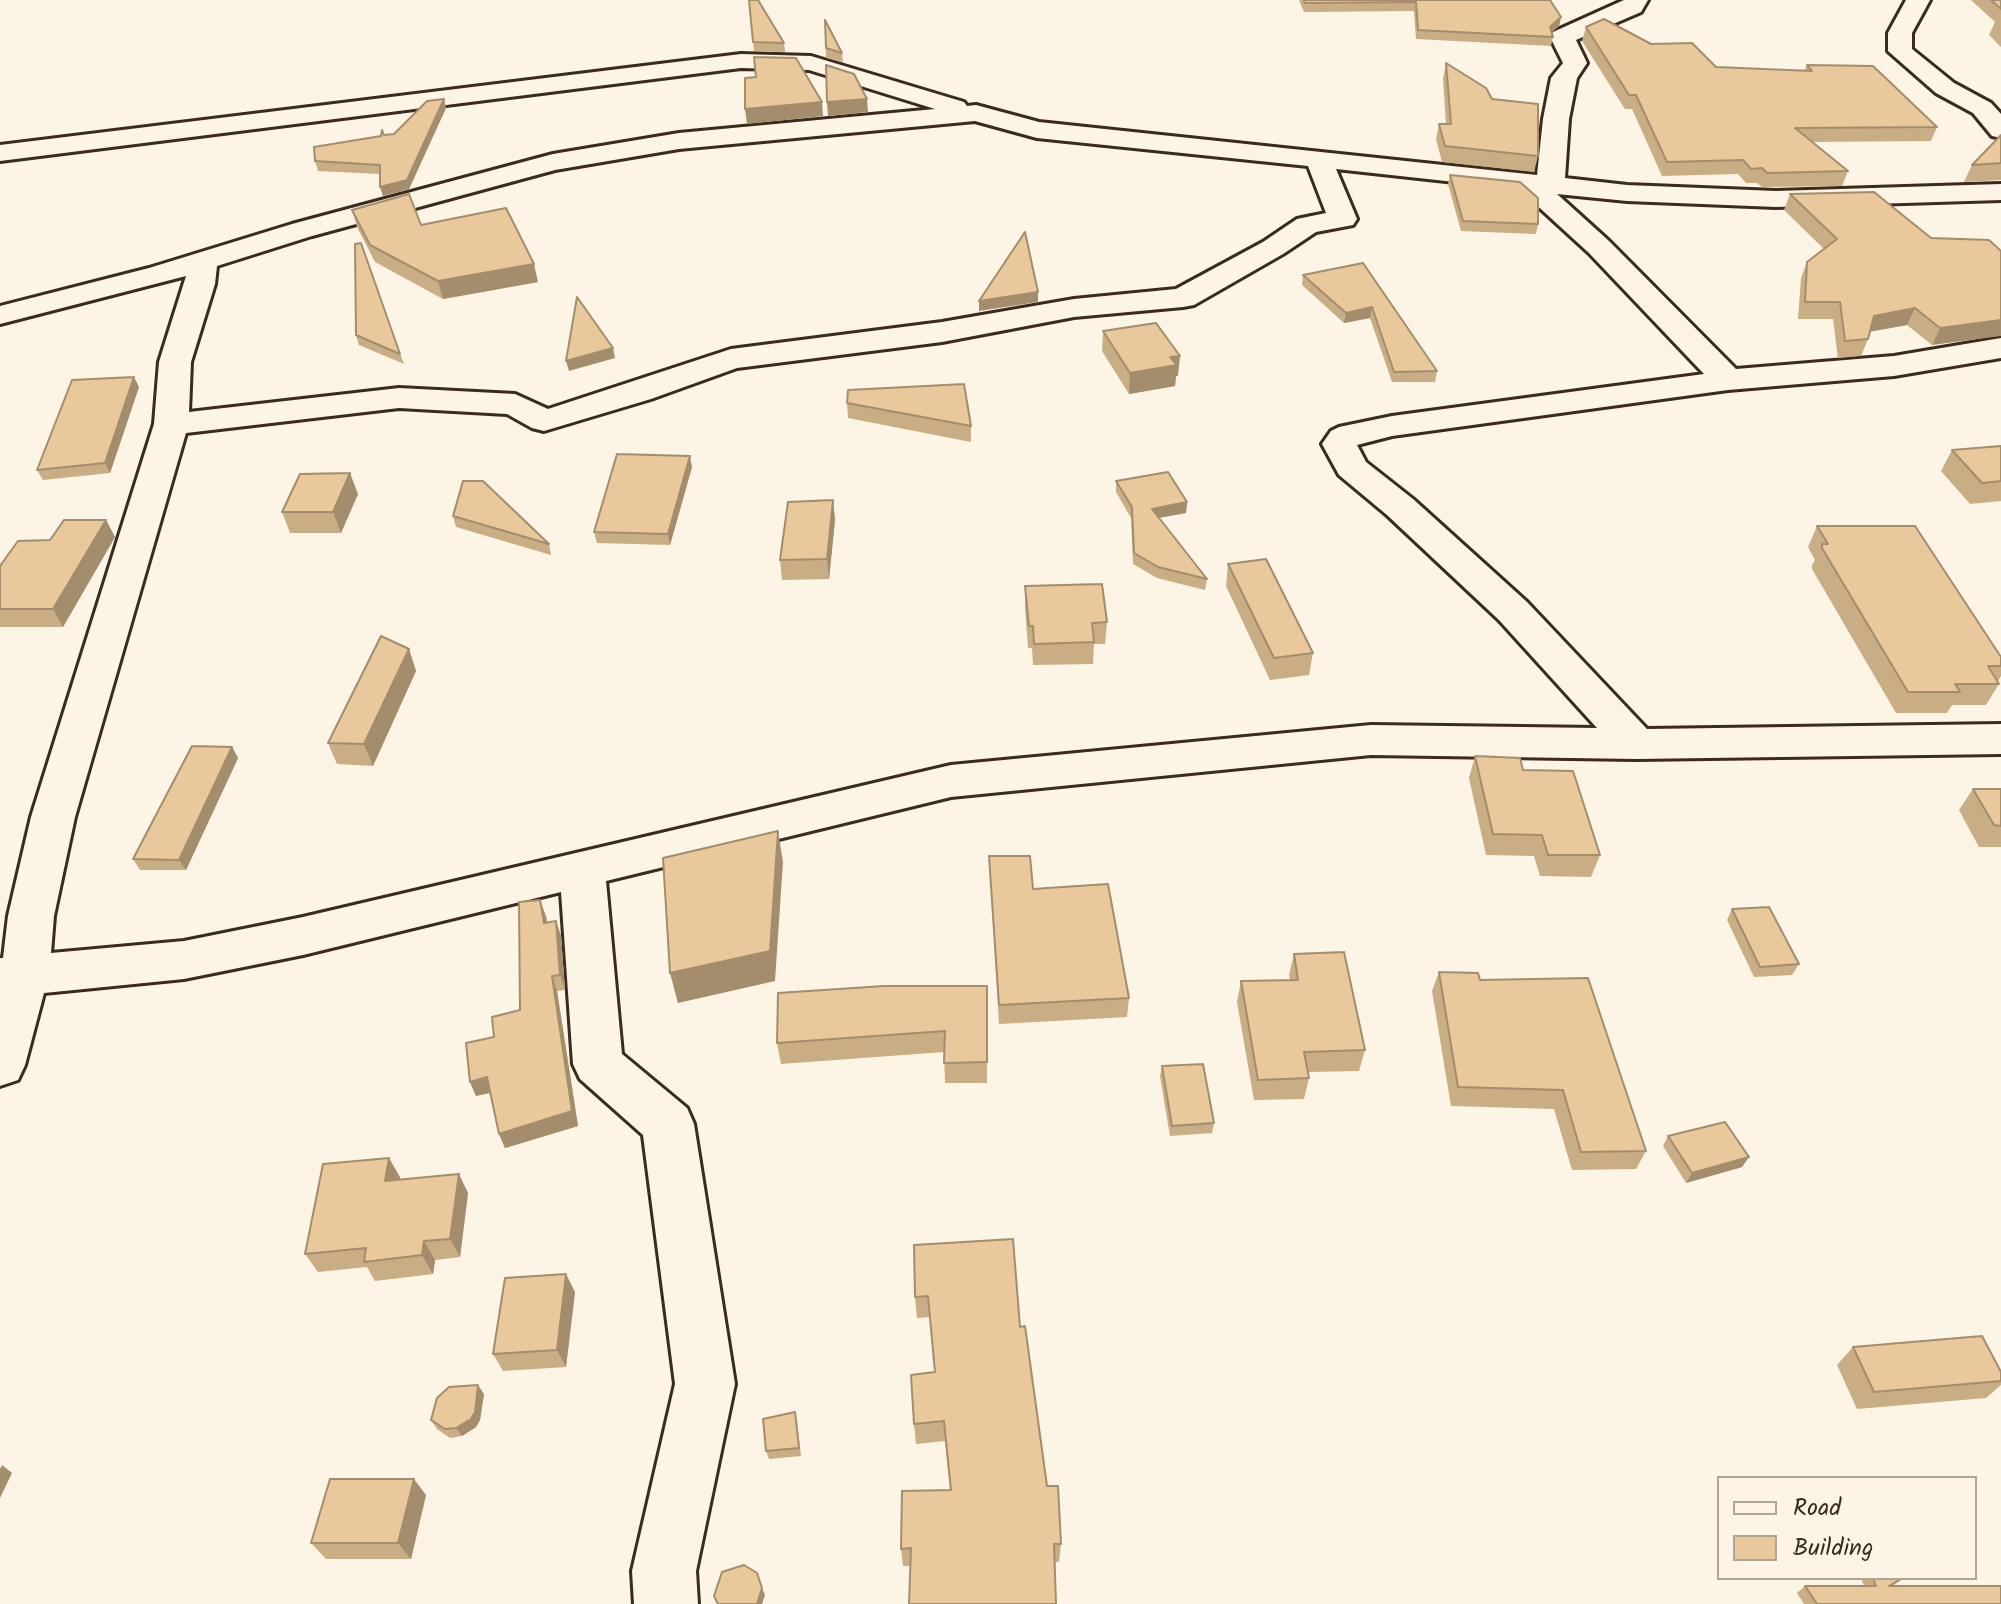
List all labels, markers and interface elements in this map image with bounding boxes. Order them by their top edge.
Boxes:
legend [1717,1476,1977,1580]
text: Road [1793,1489,1841,1528]
text: Building [1793,1529,1873,1568]

